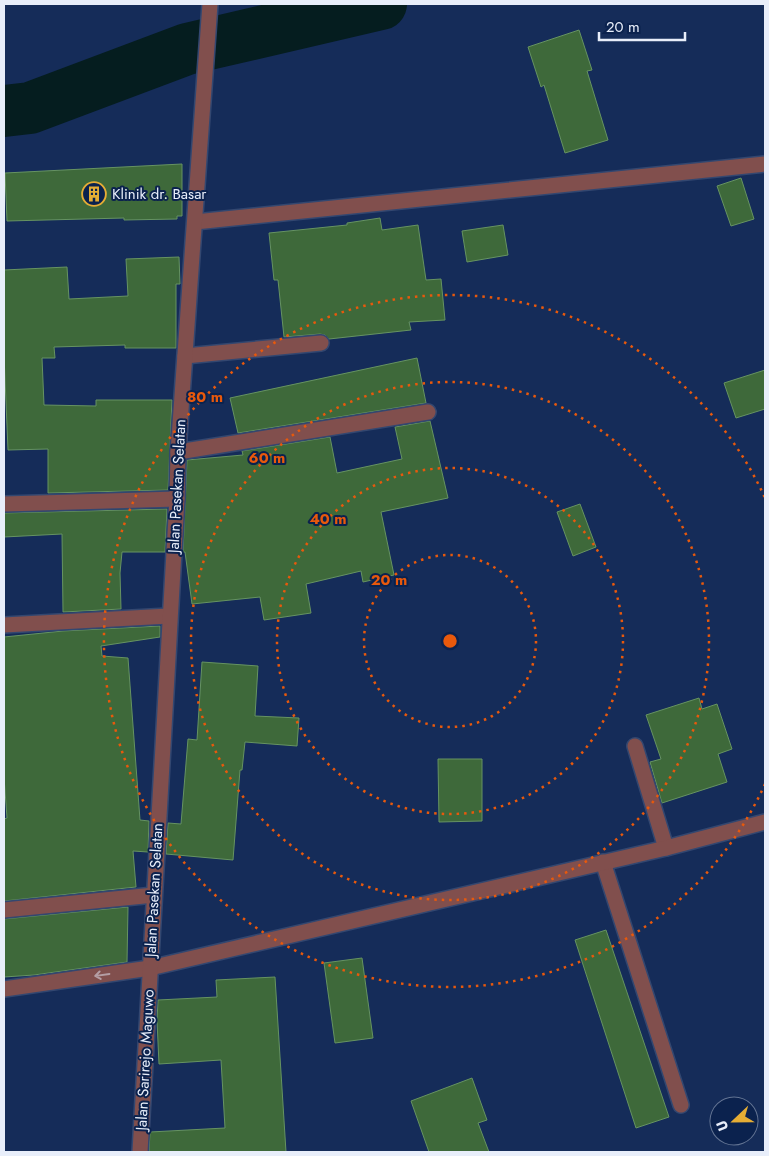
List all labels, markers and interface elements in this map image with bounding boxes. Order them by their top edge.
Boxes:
scale bar [599,10,685,42]
text: 20 m [606,16,640,38]
building icon: Klinik dr. Basar [81,181,107,207]
place label: Klinik dr. Basar [112,183,207,205]
text: 80 m [187,386,223,408]
street label: Jalan Pasekan Selatan [162,418,191,556]
text: 60 m [249,447,285,469]
text: 40 m [309,508,347,530]
text: 20 m [371,569,407,591]
centre of rings [441,632,459,650]
street label: Jalan Pasekan Selatan [139,822,168,960]
one-way arrow [94,970,110,980]
street label: Jalan Sarirejo Maguwo [130,989,160,1133]
north arrow [709,1096,759,1146]
text: U [711,1118,733,1134]

